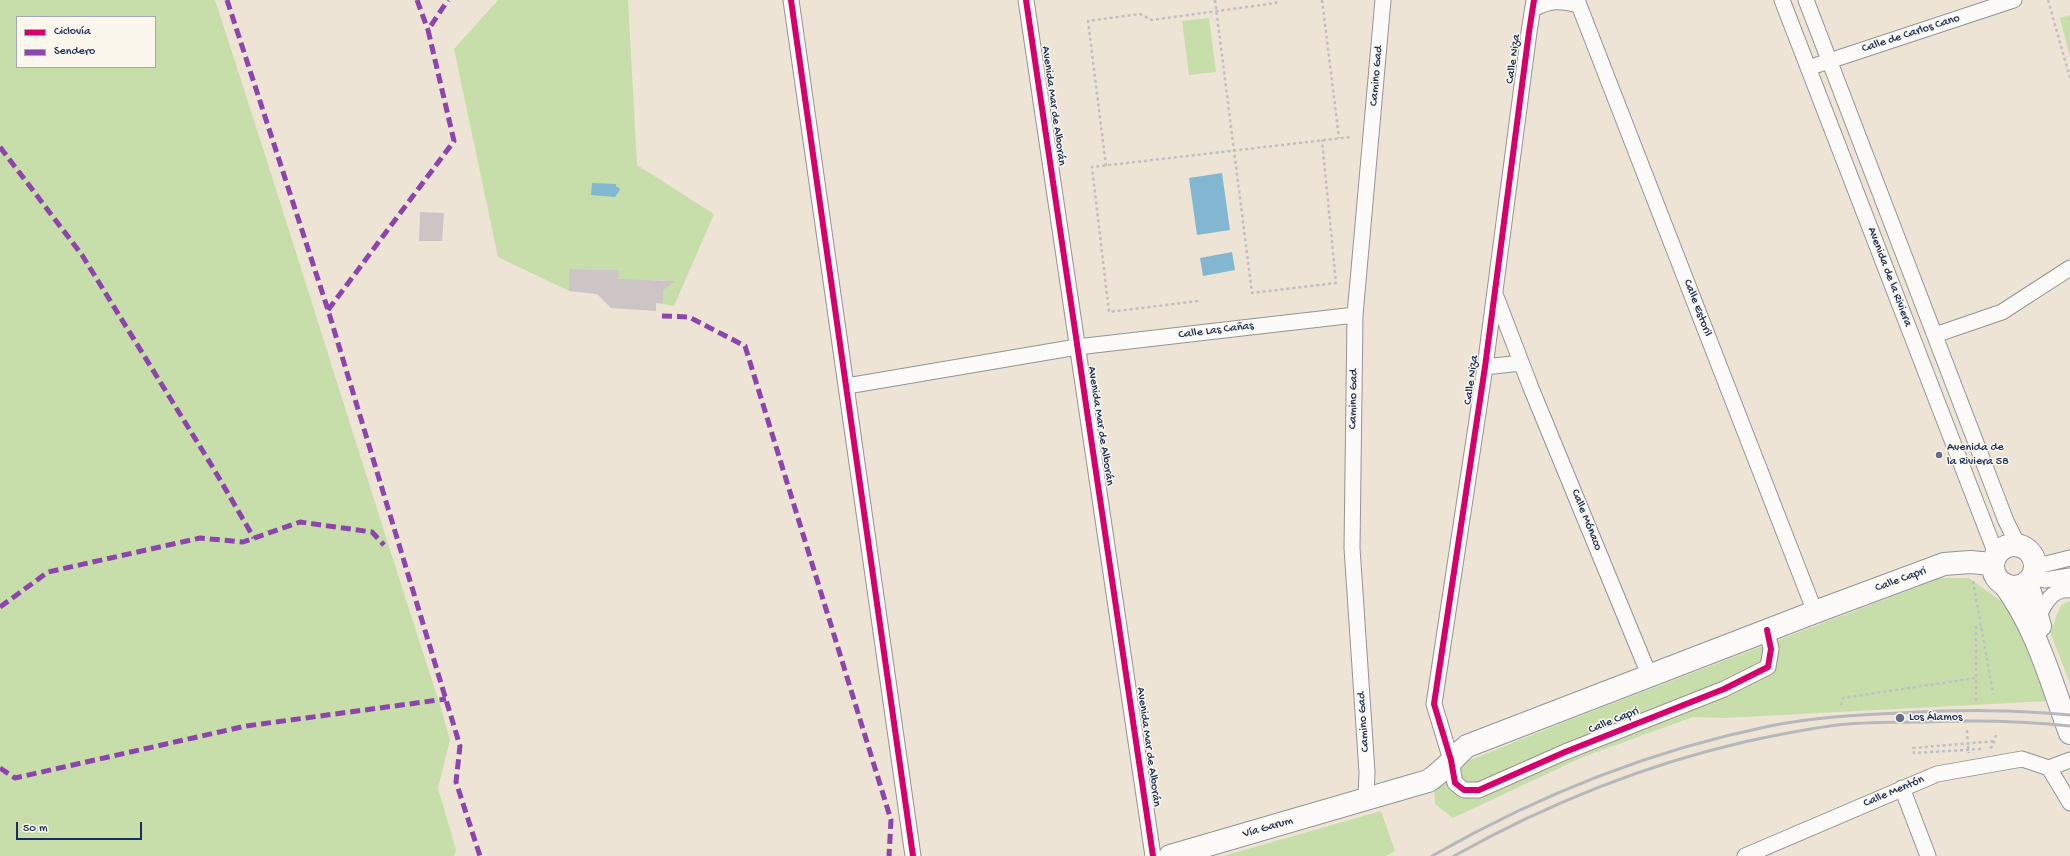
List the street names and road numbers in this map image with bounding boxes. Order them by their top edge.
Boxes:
street label: Calle de Carlos Cano [1860,11,1962,57]
street label: Calle Niza [1503,33,1525,85]
street label: Avenida Mar de Alborán [1037,45,1069,167]
street label: Camino Gad [1367,45,1387,107]
street label: Avenida de la Riviera [1863,225,1915,329]
street label: Calle Estoril [1680,277,1714,339]
street label: Calle Las Cañas [1178,319,1254,343]
street label: Calle Niza [1461,354,1483,406]
street label: Avenida Mar de Alborán [1083,365,1117,487]
street label: Camino Gad [1346,369,1362,429]
street label: Calle Mónaco [1567,487,1605,553]
street label: Calle Capri [1873,564,1929,596]
street label: Avenida Mar de Alborán [1132,686,1164,808]
street label: Camino Gad [1355,691,1373,753]
street label: Calle Capri [1587,704,1641,738]
street label: Calle Mentón [1861,773,1927,811]
street label: Vía Garum [1241,814,1295,842]

